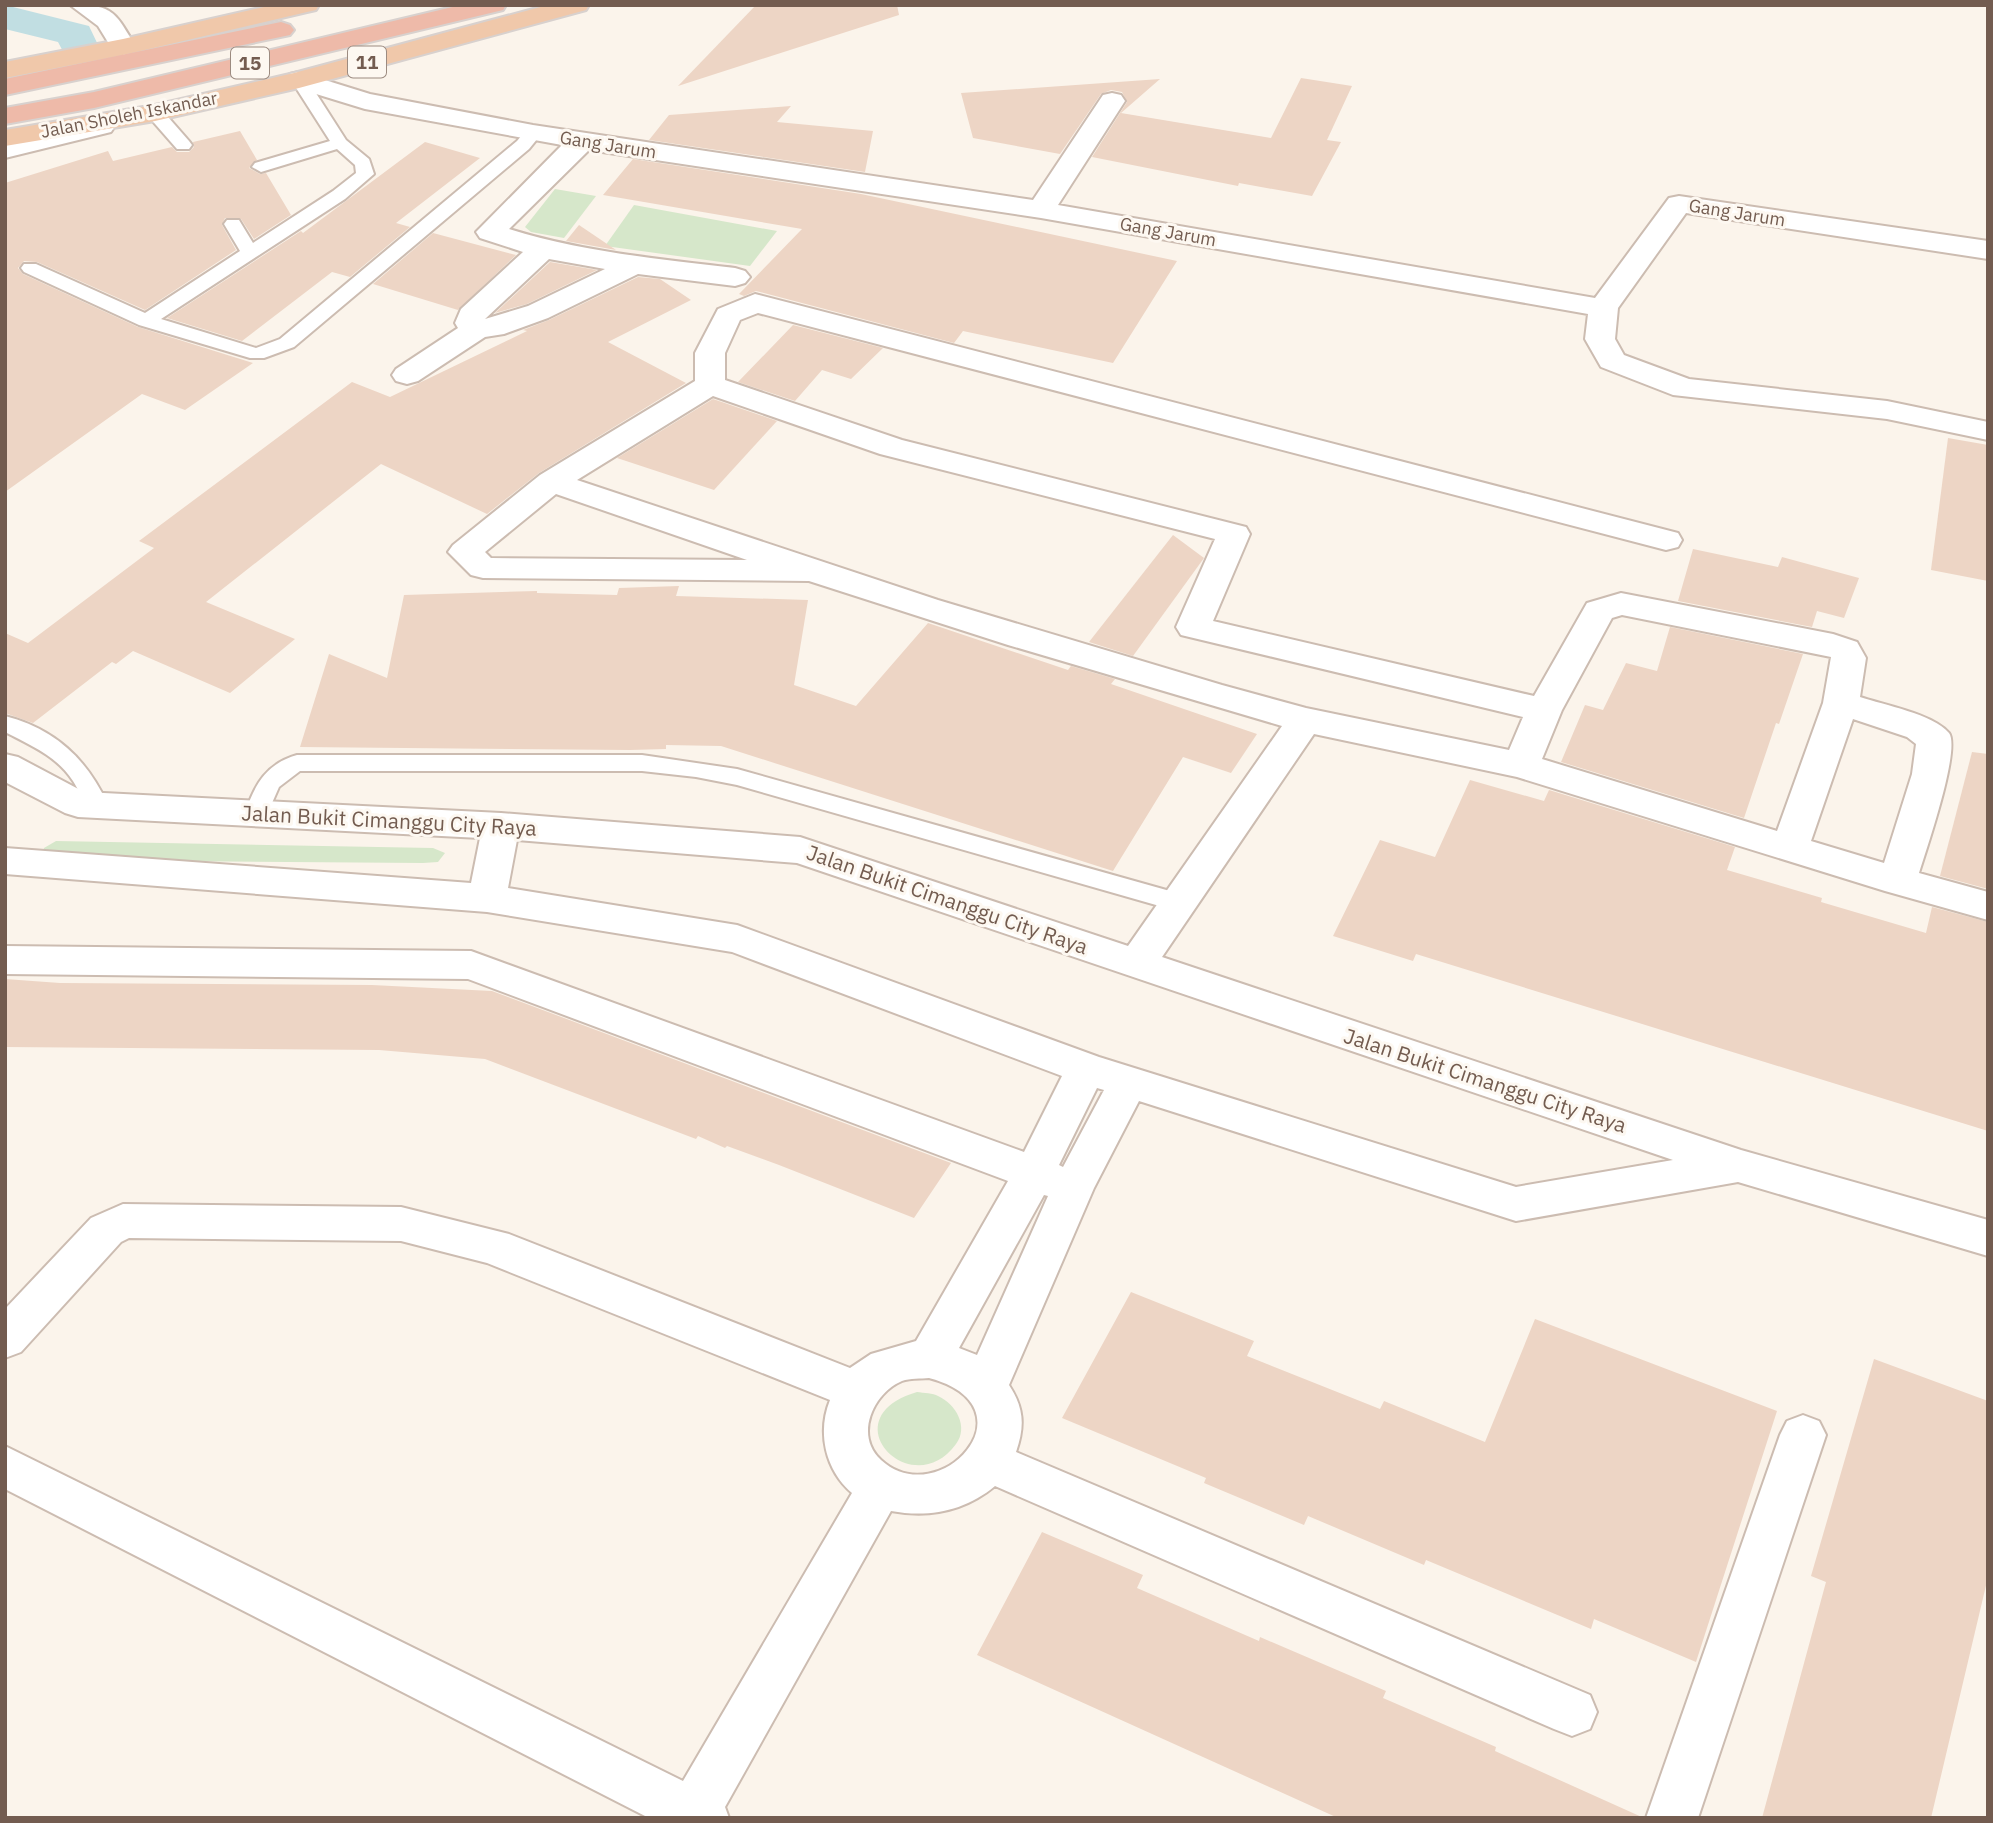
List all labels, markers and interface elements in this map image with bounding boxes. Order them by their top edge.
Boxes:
road number: 11 [348,46,386,78]
road number: 15 [231,48,269,78]
street label: Jalan Sholeh Iskandar [39,86,220,143]
street label: Gang Jarum [558,126,658,163]
street label: Gang Jarum [1687,194,1787,231]
street label: Gang Jarum [1118,212,1218,251]
street label: Jalan Bukit Cimanggu City Raya [241,798,537,842]
street label: Jalan Bukit Cimanggu City Raya [803,838,1092,960]
street label: Jalan Bukit Cimanggu City Raya [1340,1021,1630,1139]

